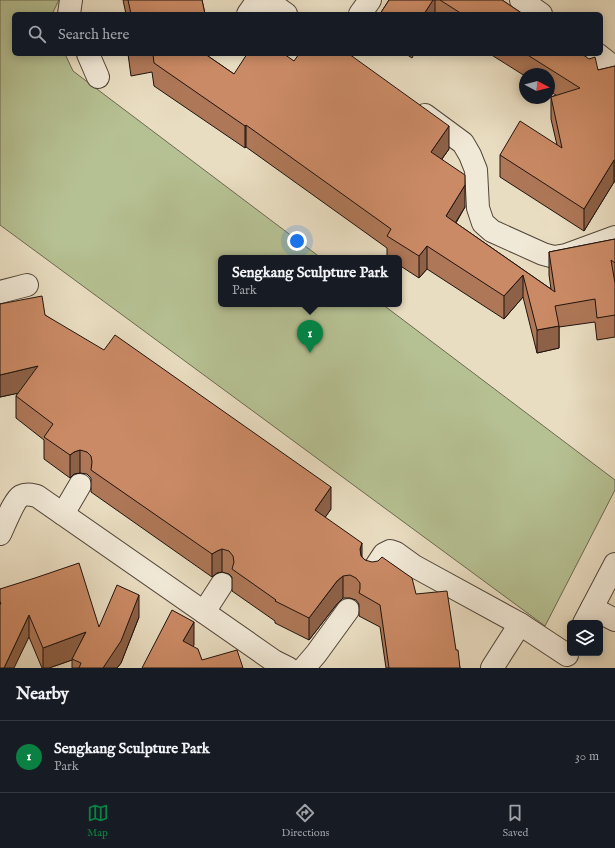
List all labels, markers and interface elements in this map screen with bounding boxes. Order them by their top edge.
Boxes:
search box [12,12,603,56]
icon: search [26,23,48,45]
text: Search here [58,25,129,44]
north arrow [519,68,555,104]
your location [287,231,307,251]
popup [218,255,402,307]
text: Sengkang Sculpture Park [232,263,388,282]
text: Park [232,282,257,299]
pin: 1 [297,320,323,353]
map controls [567,620,603,656]
button: layers [567,620,603,656]
text: Nearby [16,684,69,705]
text: Sengkang Sculpture Park [54,739,210,758]
text: 1 [27,748,31,765]
text: 30 m [575,748,599,765]
text: Park [54,758,79,775]
tab: Map [87,802,109,840]
tab: Directions [282,802,329,840]
tab: Saved [502,802,528,840]

